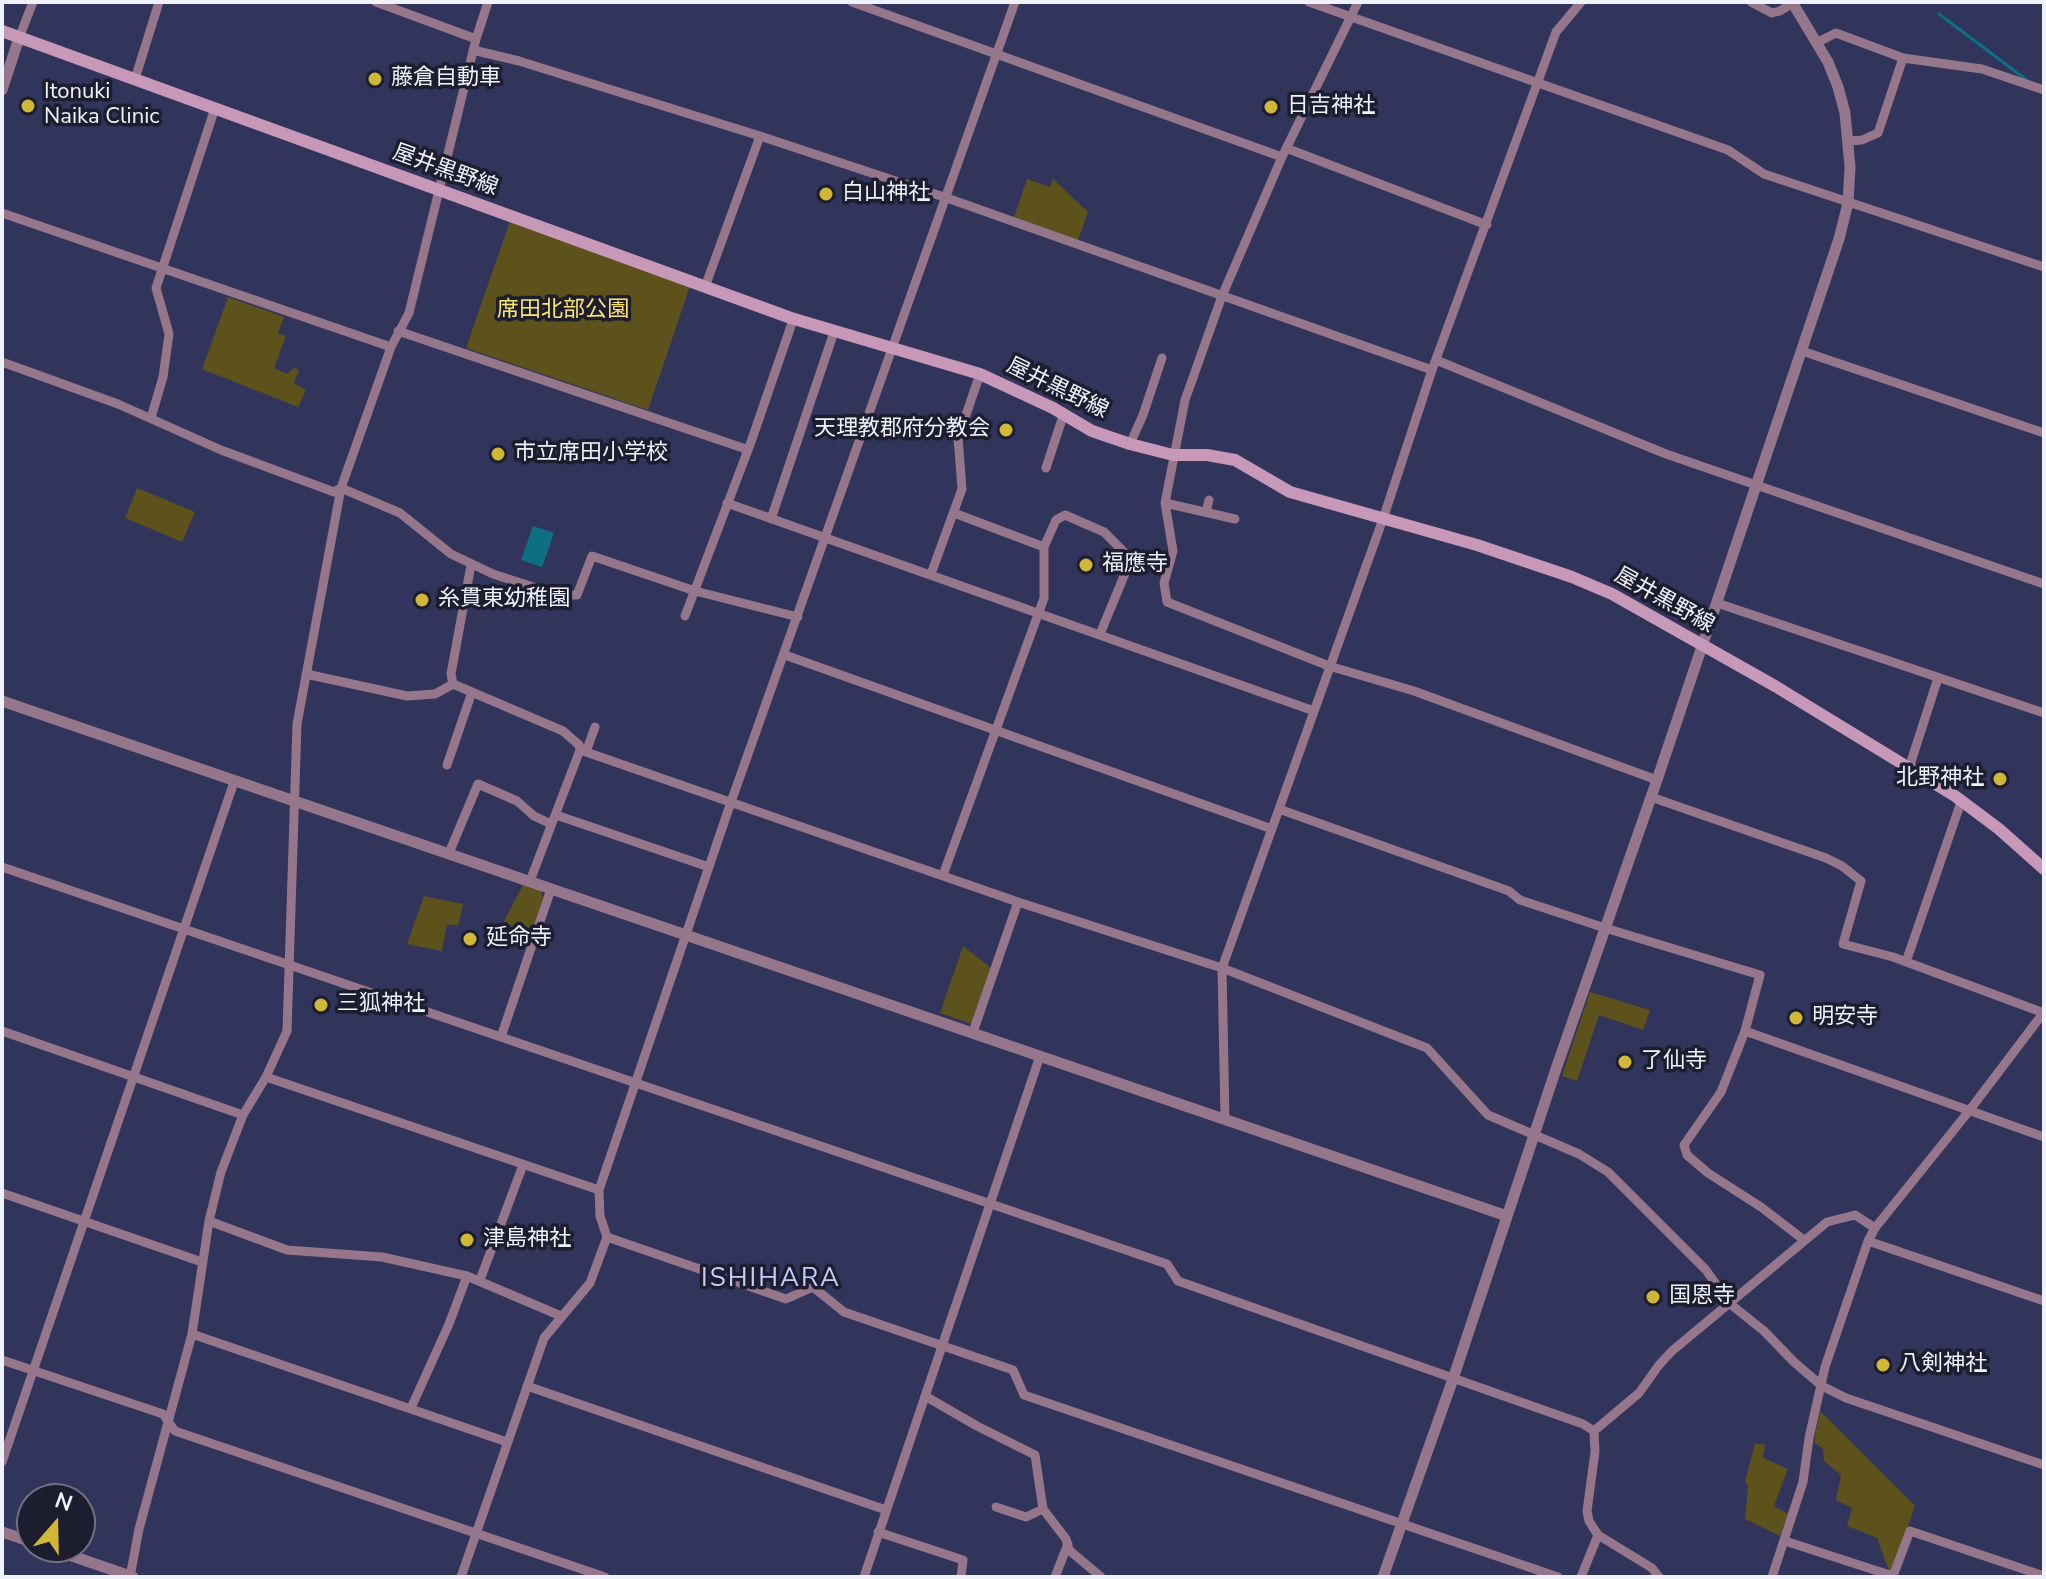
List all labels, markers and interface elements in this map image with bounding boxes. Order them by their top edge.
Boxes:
place label: 藤倉自動車 [391,66,501,92]
marker: 藤倉自動車 [366,70,384,88]
place label: Itonuki Naika Clinic [44,80,159,132]
place label: 日吉神社 [1287,94,1375,120]
marker: Itonuki Naika Clinic [19,97,37,115]
marker: 日吉神社 [1262,98,1280,116]
street label: 屋井黒野線 [389,140,501,202]
place label: 白山神社 [842,181,930,207]
marker: 白山神社 [817,185,835,203]
park label: 席田北部公園 [497,298,629,324]
street label: 屋井黒野線 [1002,353,1112,425]
place label: 天理教郡府分教会 [814,417,990,443]
marker: 天理教郡府分教会 [997,421,1015,439]
place label: 市立席田小学校 [514,441,668,467]
marker: 市立席田小学校 [489,445,507,463]
place label: 福應寺 [1102,552,1168,578]
marker: 福應寺 [1077,556,1095,574]
street label: 屋井黒野線 [1609,563,1719,639]
place label: 糸貫東幼稚園 [438,587,570,613]
marker: 糸貫東幼稚園 [413,591,431,609]
place label: 北野神社 [1896,766,1984,792]
marker: 北野神社 [1991,770,2009,788]
place label: 延命寺 [486,926,552,952]
marker: 延命寺 [461,930,479,948]
place label: 三狐神社 [337,992,425,1018]
marker: 三狐神社 [312,996,330,1014]
place label: 明安寺 [1812,1005,1878,1031]
marker: 明安寺 [1787,1009,1805,1027]
place label: 了仙寺 [1641,1049,1707,1075]
marker: 了仙寺 [1616,1053,1634,1071]
place label: 津島神社 [483,1227,571,1253]
marker: 津島神社 [458,1231,476,1249]
district label: ISHIHARA [701,1264,841,1296]
place label: 国恩寺 [1669,1284,1735,1310]
marker: 国恩寺 [1644,1288,1662,1306]
place label: 八剣神社 [1899,1352,1987,1378]
marker: 八剣神社 [1874,1356,1892,1374]
north arrow [16,1483,96,1563]
text: N [51,1485,76,1519]

